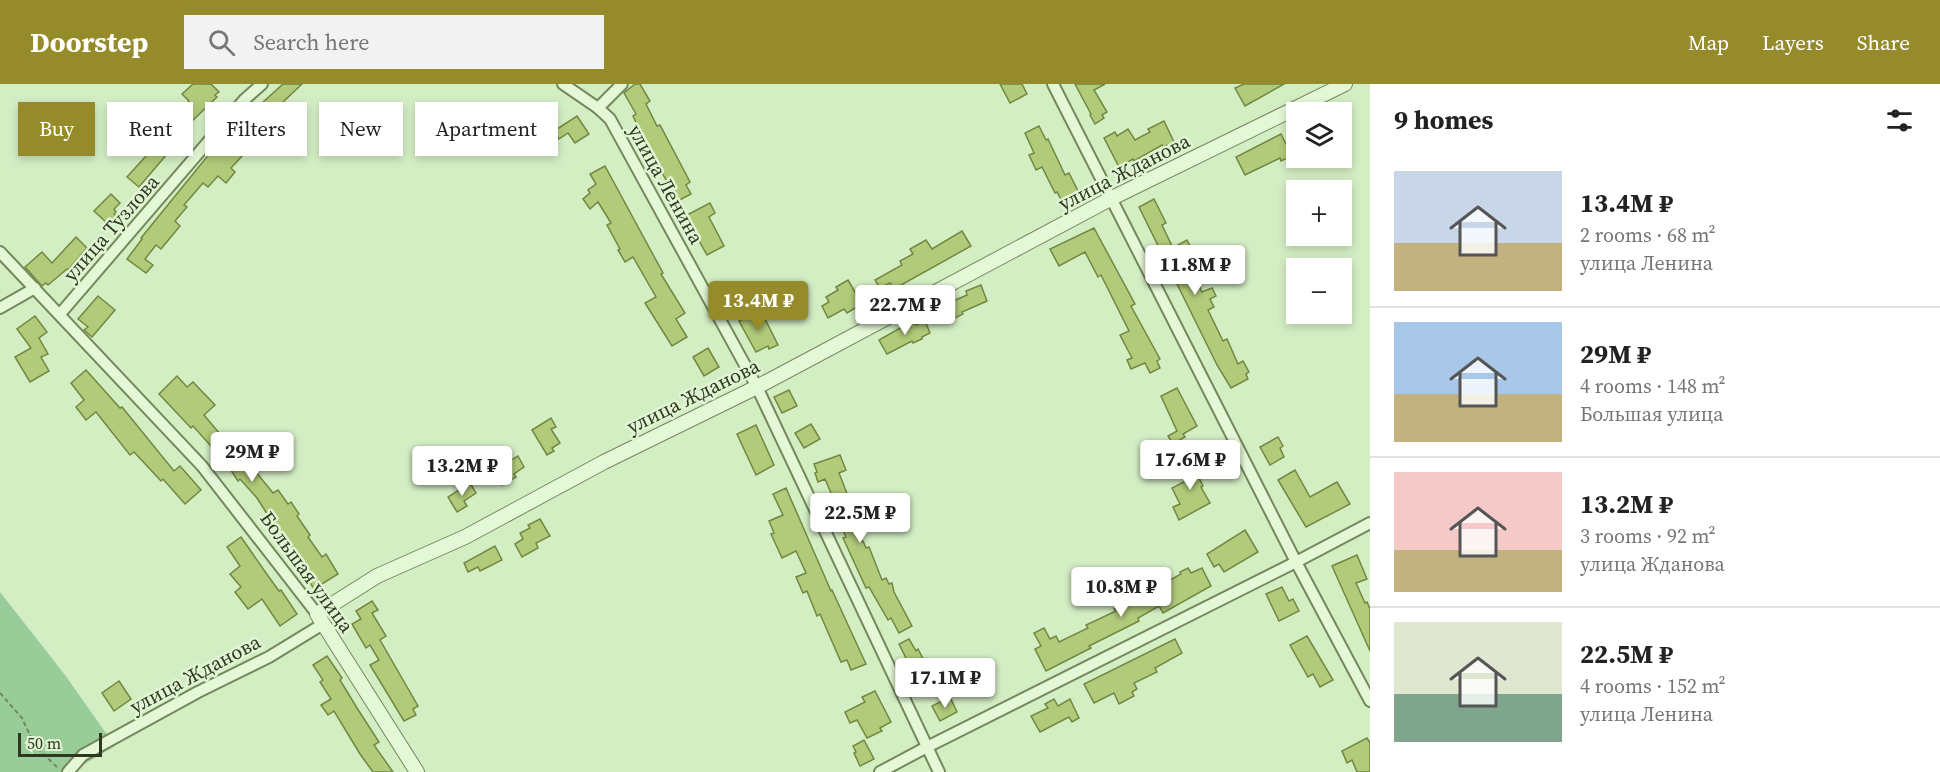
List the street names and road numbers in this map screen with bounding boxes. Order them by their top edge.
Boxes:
street label: улица Ленина [622,119,711,250]
street label: улица Жданова [1053,126,1196,217]
street label: улица Тузлова [57,168,166,288]
street label: улица Жданова [622,351,765,440]
street label: Большая улица [254,506,361,639]
street label: улица Жданова [125,627,266,720]

